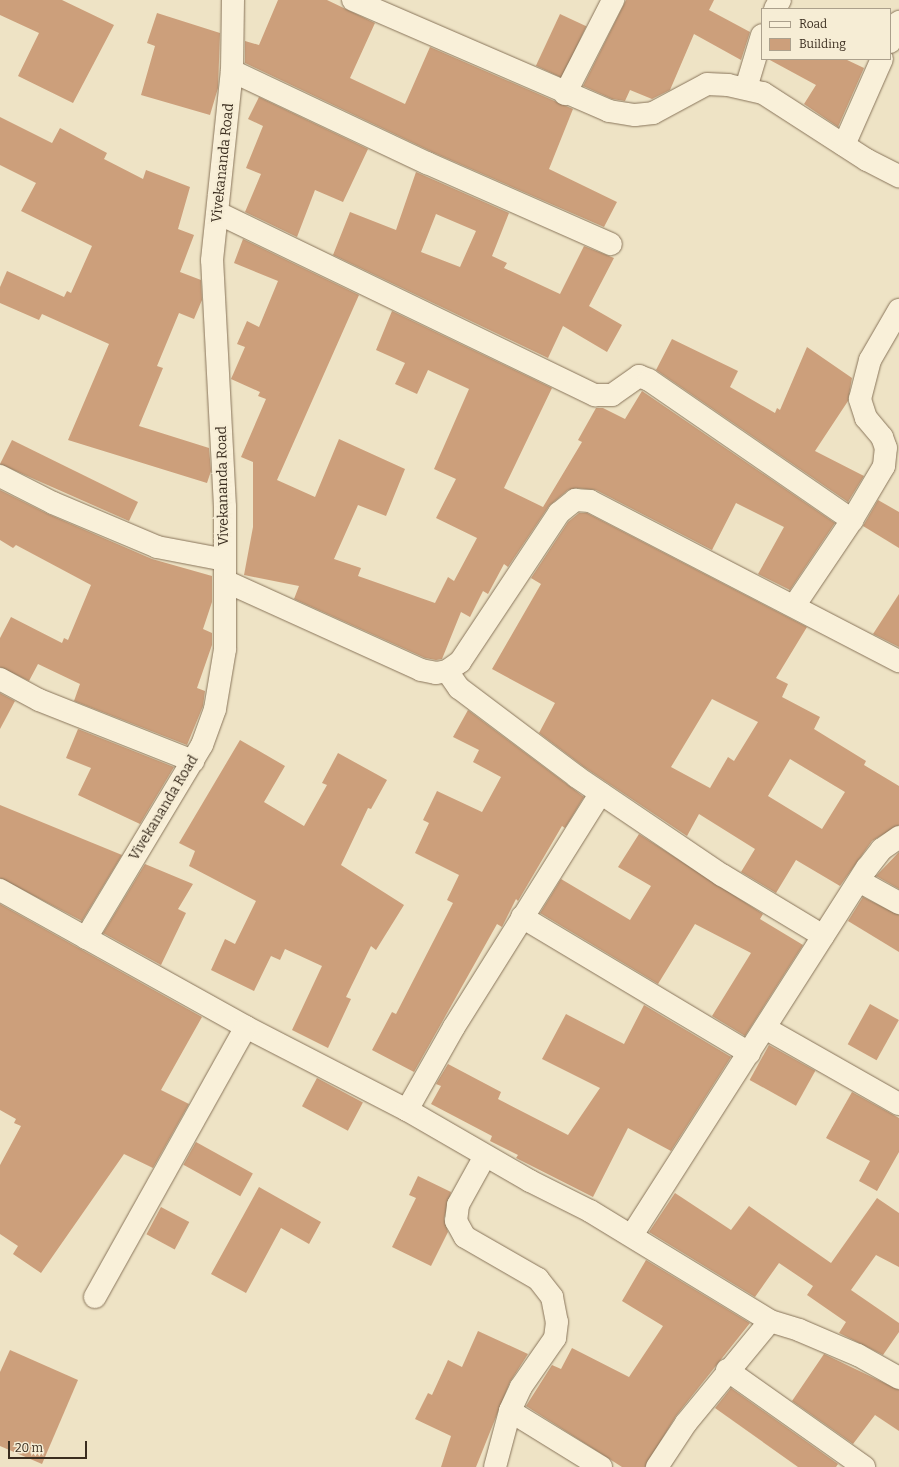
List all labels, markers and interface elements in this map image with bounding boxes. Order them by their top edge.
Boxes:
legend [761,8,891,60]
text: Road [799,17,827,31]
text: Building [799,37,846,51]
street label: Vivekananda Road [208,103,238,223]
street label: Vivekananda Road [214,426,232,546]
street label: Vivekananda Road [126,752,202,864]
scale bar [10,1433,89,1459]
text: 20 m [15,1441,43,1455]

